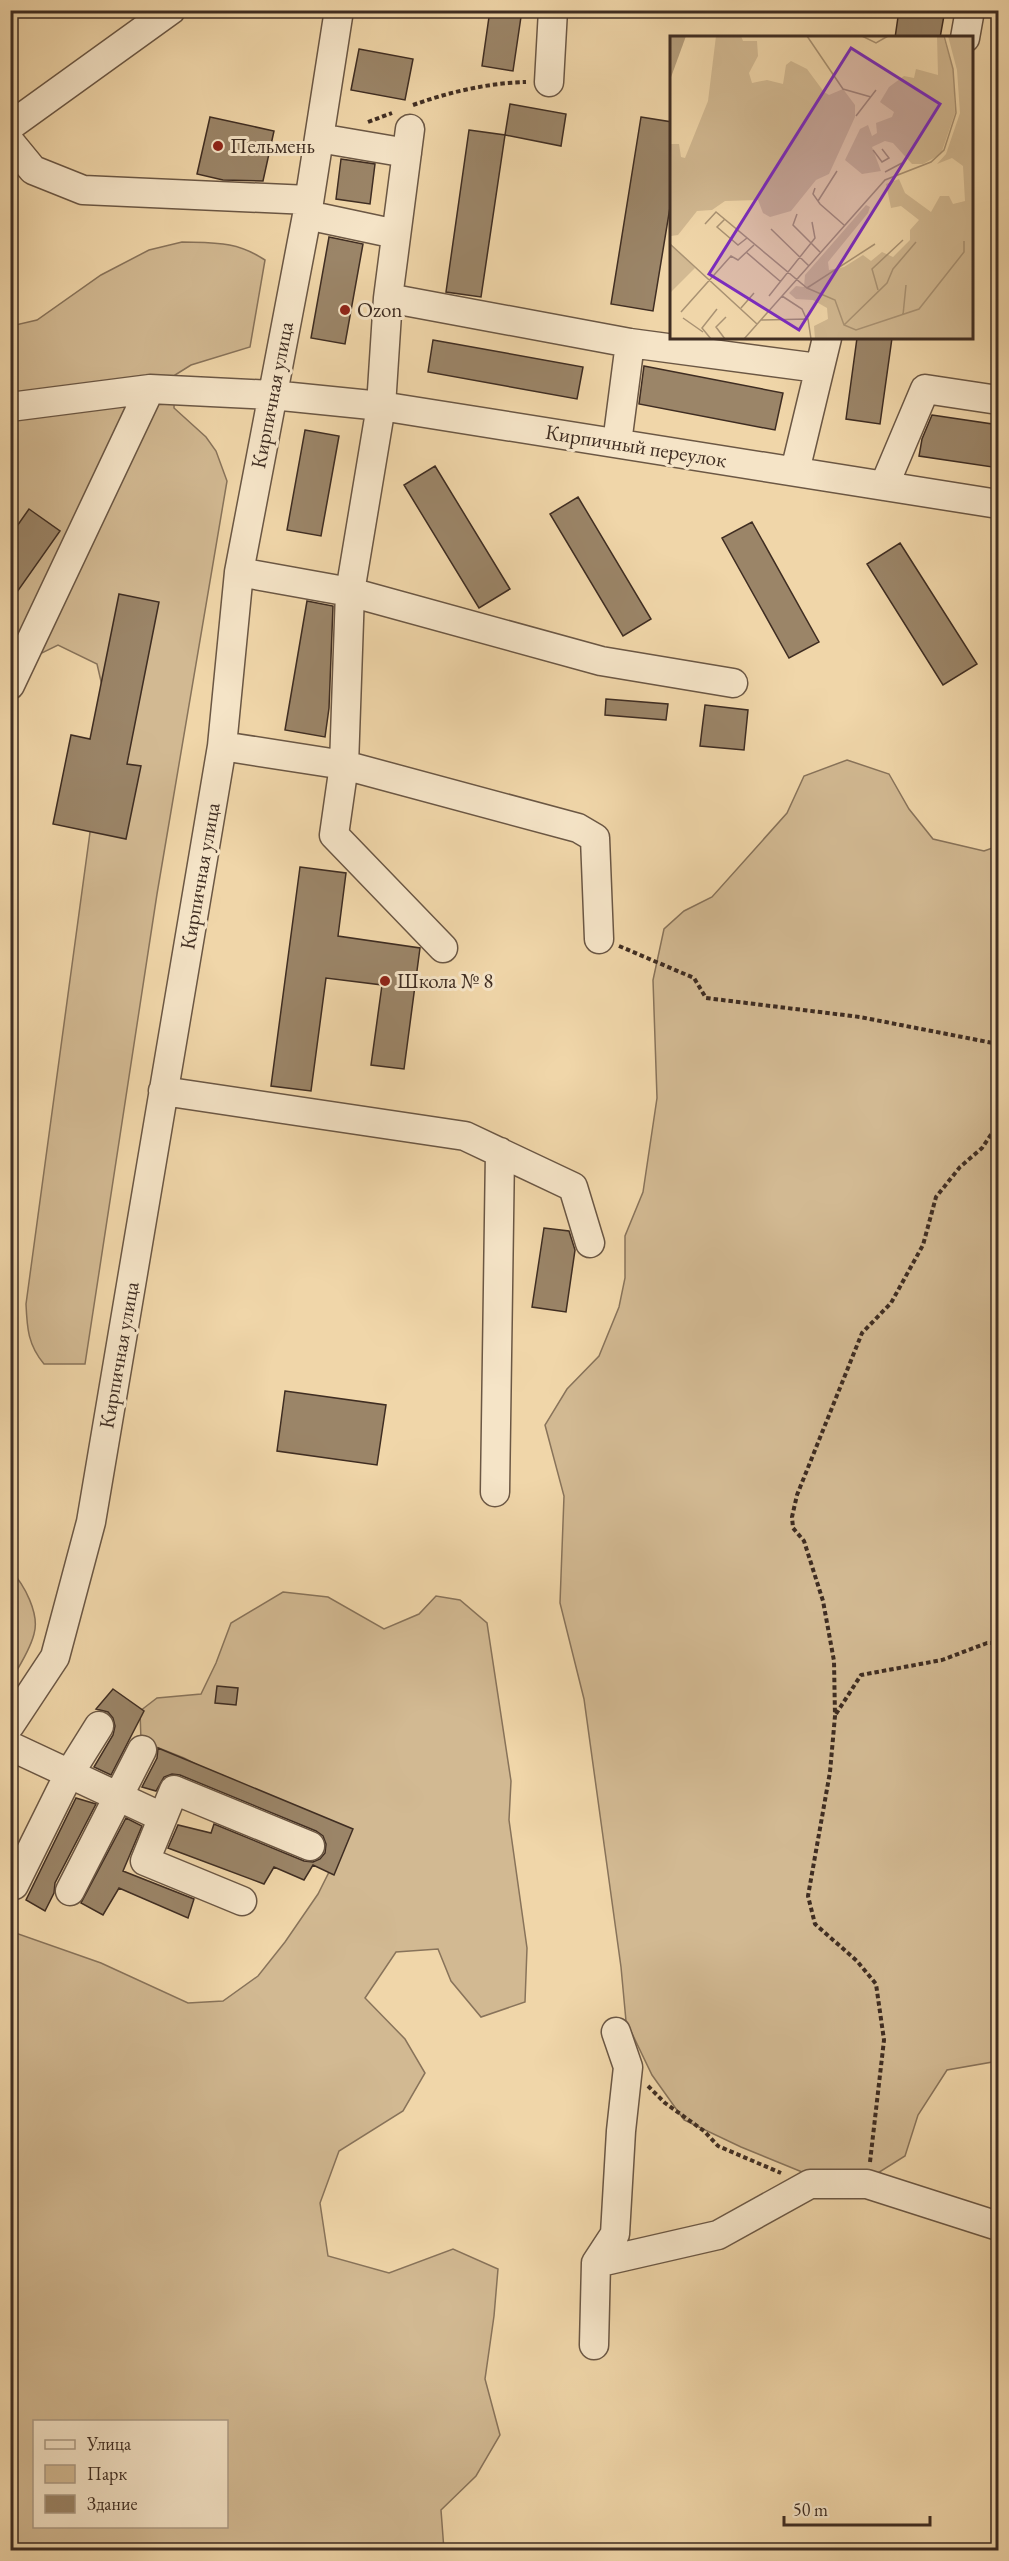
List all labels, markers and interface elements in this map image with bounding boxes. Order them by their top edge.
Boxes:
inset map [670,36,973,339]
place label: Пельмень [230,132,315,159]
marker: Пельмень [211,139,225,153]
place label: Ozon [357,296,402,323]
marker: Ozon [338,303,352,317]
street label: Кирпичная улица [244,319,299,471]
street label: Кирпичный переулок [544,418,729,473]
street label: Кирпичная улица [173,800,226,952]
place label: Школа № 8 [397,967,493,994]
marker: Школа № 8 [378,974,392,988]
street label: Кирпичная улица [92,1279,145,1431]
legend [33,2420,228,2528]
text: Улица [86,2432,132,2455]
text: Парк [87,2462,127,2485]
scale bar [784,2489,930,2527]
text: Здание [87,2492,137,2515]
text: 50 m [793,2498,828,2521]

